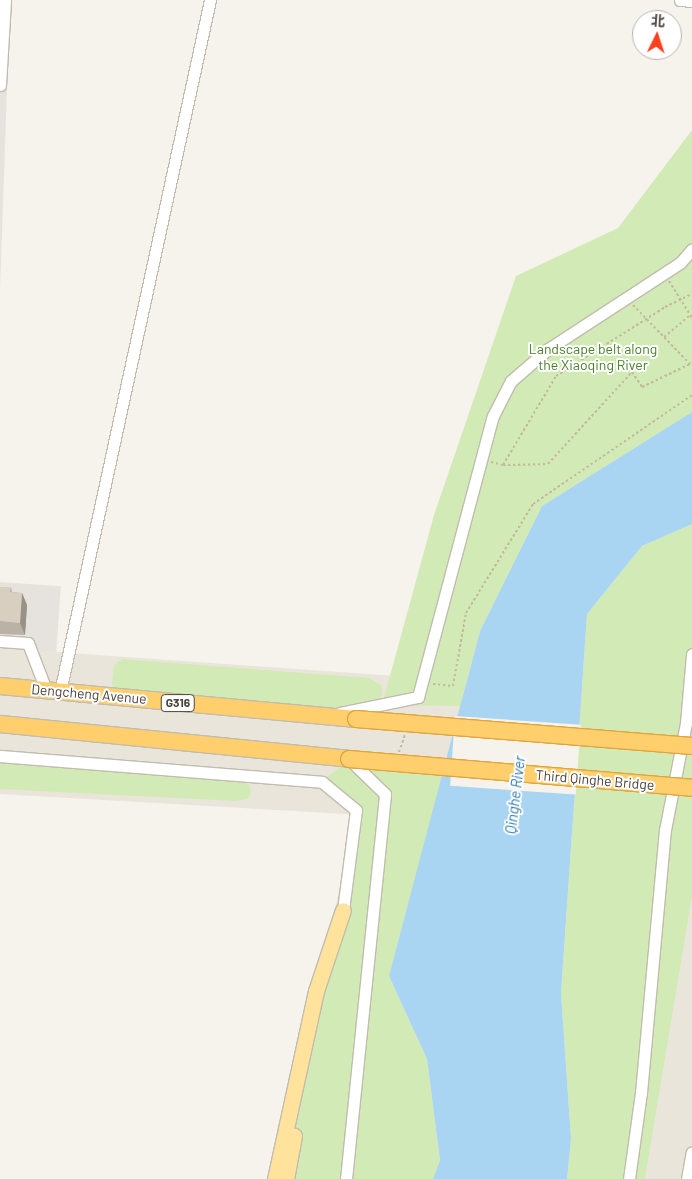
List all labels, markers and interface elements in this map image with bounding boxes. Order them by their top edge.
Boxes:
north arrow [632,10,682,60]
text: 北 [650,12,666,30]
park label: Landscape belt along the Xiaoqing River [529,341,657,374]
street label: Dengcheng Avenue [31,681,147,707]
road number: G316 [160,694,196,712]
water label: Qinghe River [501,755,529,835]
street label: Third Qinghe Bridge [535,766,655,794]

